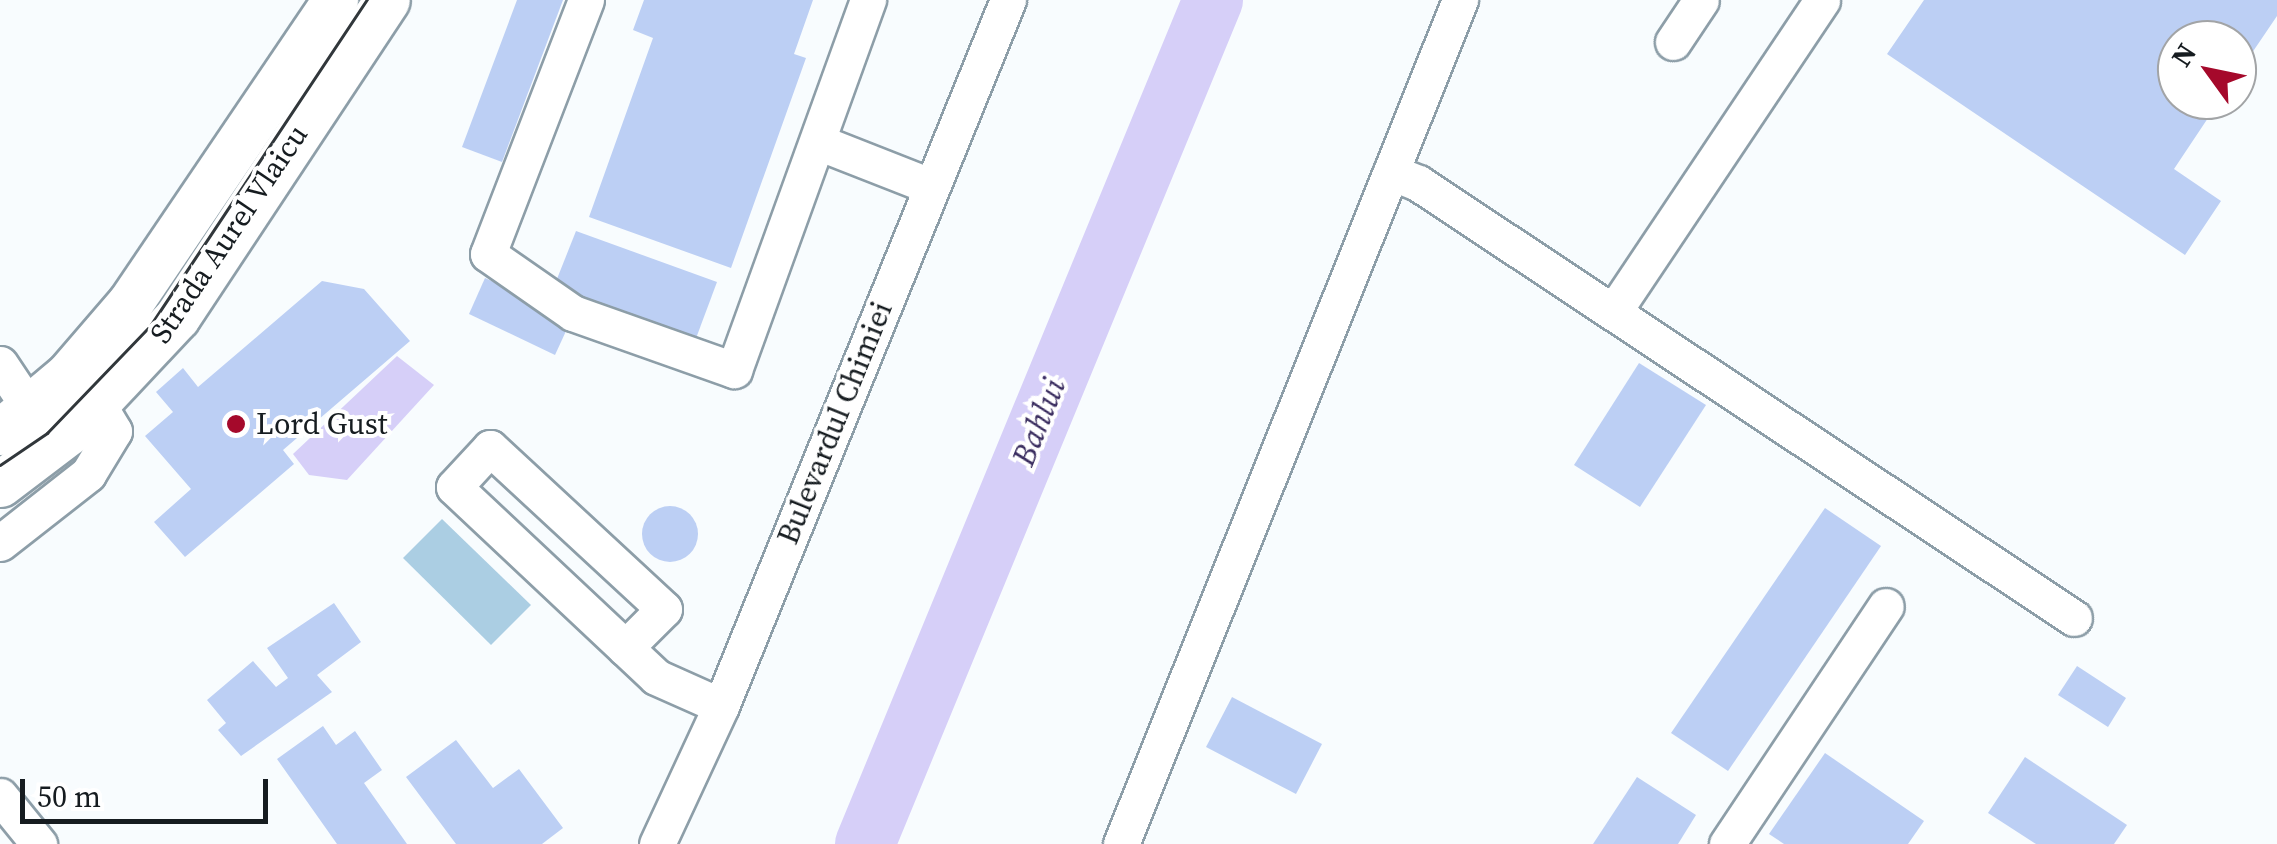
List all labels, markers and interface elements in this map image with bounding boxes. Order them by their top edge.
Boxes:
north arrow [2157,20,2257,120]
text: N [2162,36,2205,74]
street label: Strada Aurel Vlaicu [142,118,316,350]
street label: Bulevardul Chimiei [770,297,900,549]
water label: Bahlui [1004,373,1074,471]
place label: Lord Gust [256,406,387,442]
marker: Lord Gust [225,413,247,435]
scale bar [25,759,272,821]
text: 50 m [37,776,101,817]

